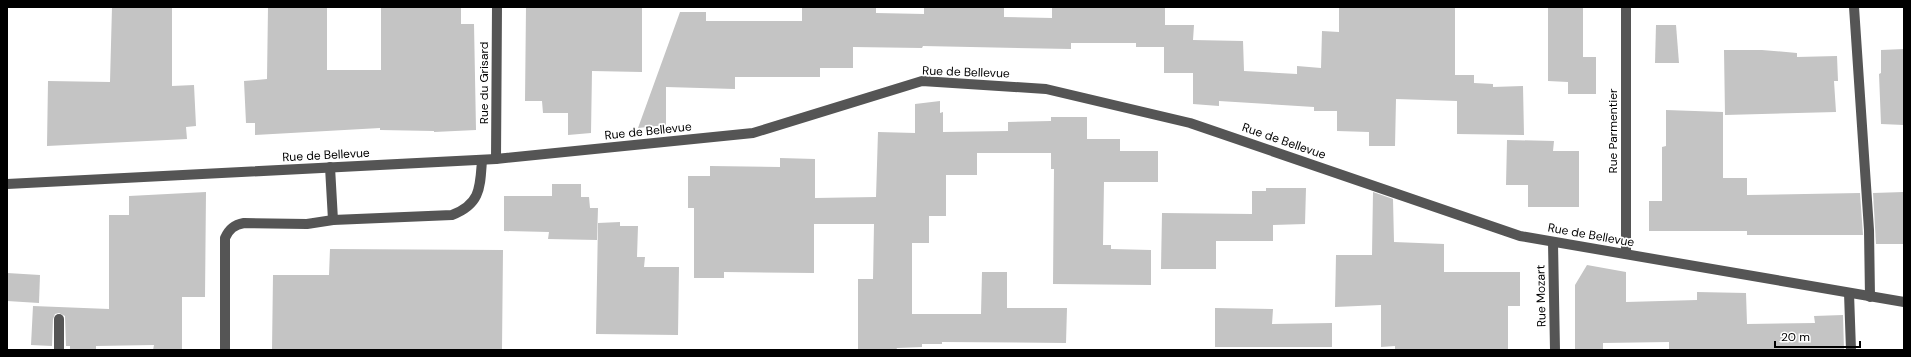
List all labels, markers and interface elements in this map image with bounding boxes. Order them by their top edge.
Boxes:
street label: Rue du Grisard [476,42,492,124]
street label: Rue de Bellevue [922,62,1010,82]
street label: Rue Parmentier [1605,88,1621,173]
street label: Rue de Bellevue [604,118,693,144]
street label: Rue de Bellevue [1240,119,1328,163]
street label: Rue de Bellevue [282,145,370,165]
street label: Rue de Bellevue [1547,220,1636,251]
street label: Rue Mozart [1532,264,1550,327]
scale bar [1775,323,1860,349]
text: 20 m [1781,329,1810,345]

